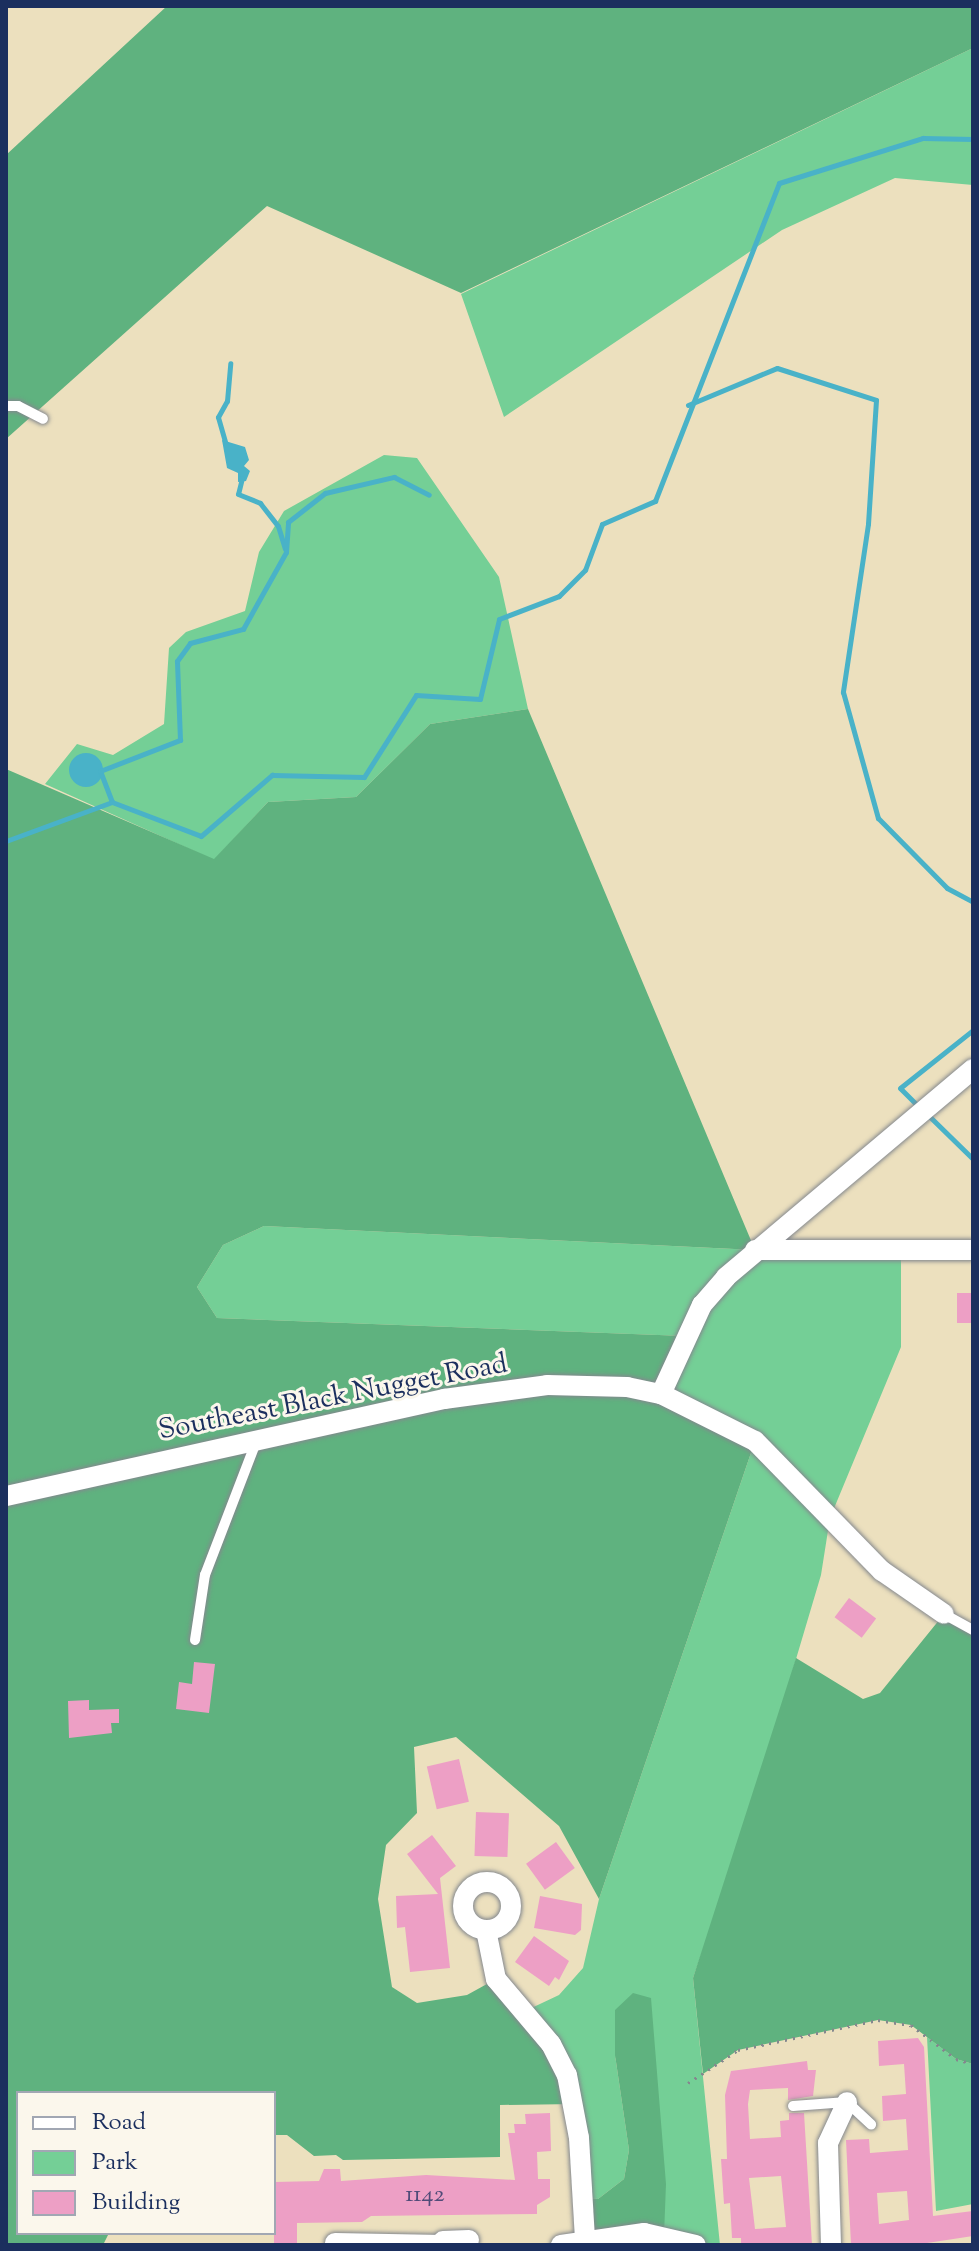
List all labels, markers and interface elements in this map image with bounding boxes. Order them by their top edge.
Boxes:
street label: Southeast Black Nugget Road [156,1348,510,1448]
legend [16,2091,276,2235]
text: Road [92,2106,146,2140]
text: Park [92,2146,138,2180]
house number: 1142 [405,2182,445,2210]
text: Building [92,2186,180,2220]

